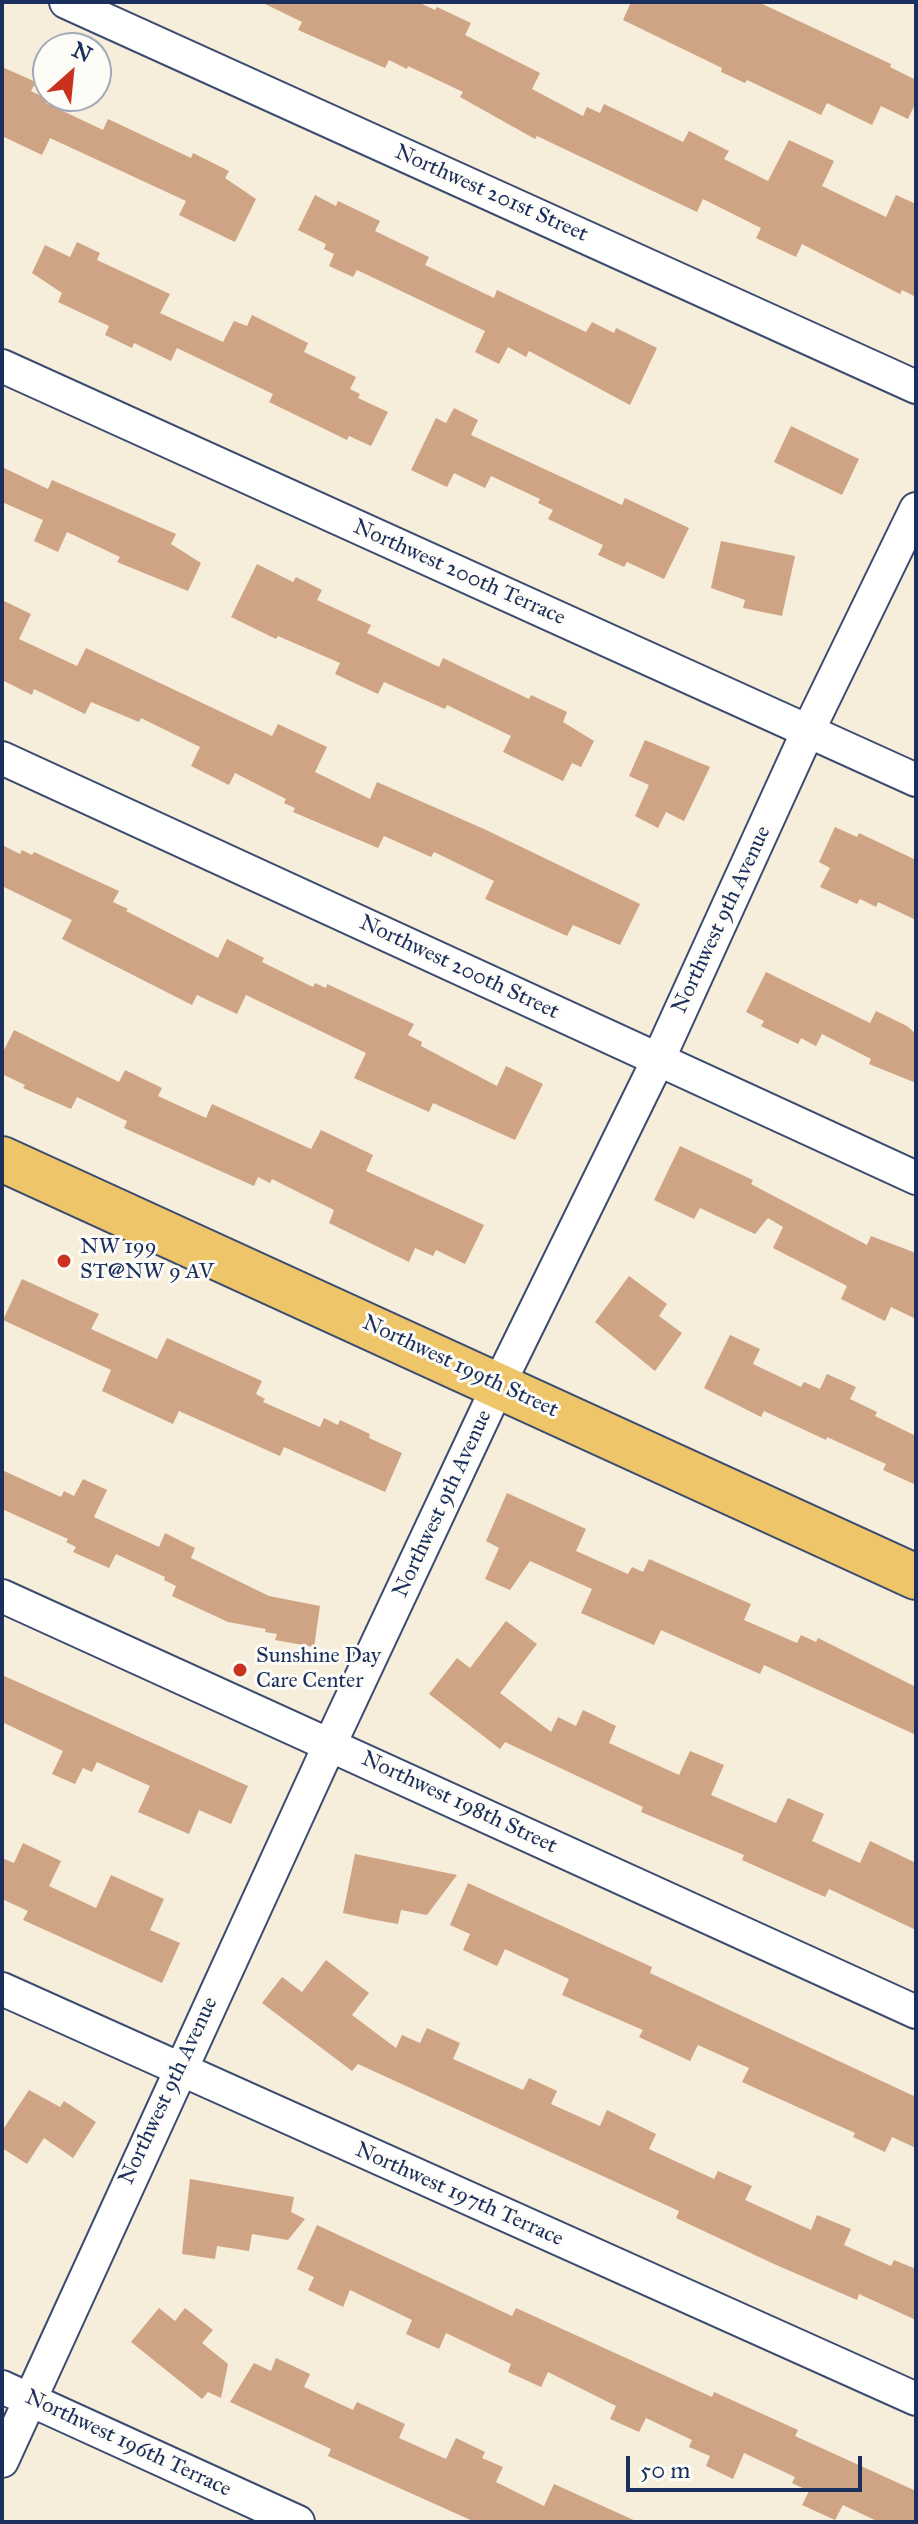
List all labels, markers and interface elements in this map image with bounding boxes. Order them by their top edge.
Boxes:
north arrow [32,32,112,112]
text: N [68,36,97,68]
street label: Northwest 201st Street [390,139,592,249]
street label: Northwest 200th Terrace [349,514,569,632]
street label: Northwest 9th Avenue [667,822,777,1018]
street label: Northwest 200th Street [355,910,563,1026]
place label: NW 199 ST@NW 9 AV [80,1235,214,1286]
marker: NW 199 ST@NW 9 AV [55,1252,73,1270]
street label: Northwest 199th Street [358,1310,562,1424]
street label: Northwest 9th Avenue [388,1406,498,1602]
place label: Sunshine Day Care Center [256,1644,381,1696]
marker: Sunshine Day Care Center [231,1661,249,1679]
street label: Northwest 198th Street [357,1746,561,1860]
street label: Northwest 9th Avenue [114,1993,224,2189]
street label: Northwest 197th Terrace [351,2137,567,2253]
street label: Northwest 196th Terrace [21,2385,235,2503]
scale bar [630,2440,866,2490]
text: 50 m [640,2455,690,2485]

